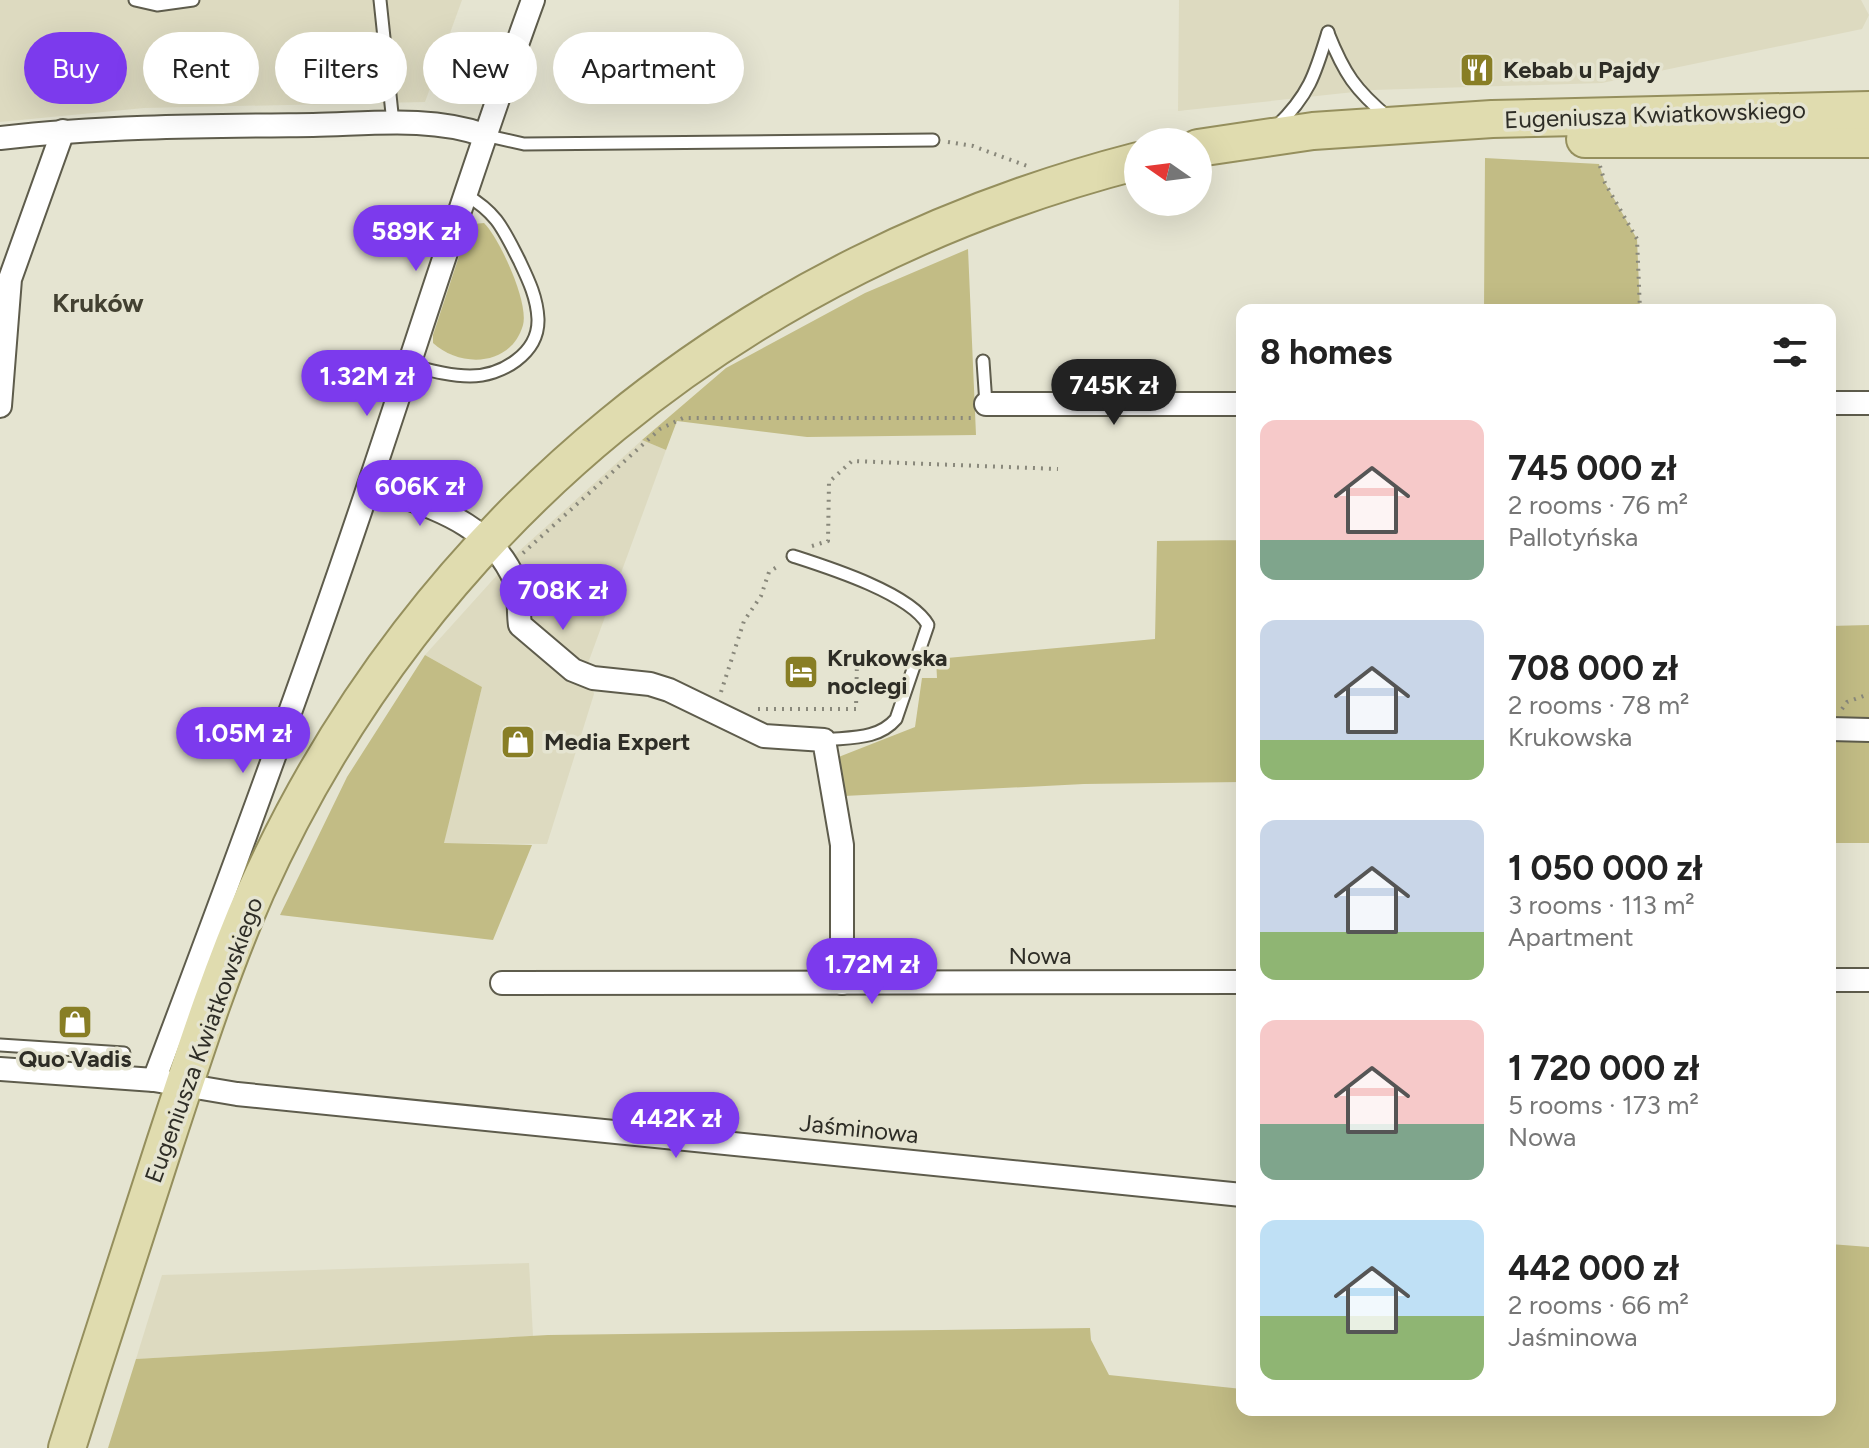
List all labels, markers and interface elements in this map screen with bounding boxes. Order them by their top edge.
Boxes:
chip: Buy [24,32,127,104]
chip: Rent [143,32,259,104]
chip: Filters [275,32,407,104]
chip: New [423,32,537,104]
chip: Apartment [553,32,744,104]
restaurant icon: Kebab u Pajdy [1458,51,1496,89]
place label: Kebab u Pajdy [1503,55,1660,84]
street label: Eugeniusza Kwiatkowskiego [1504,95,1806,134]
north arrow [1124,128,1212,216]
map controls [1124,128,1212,216]
pin: 589K zł [342,205,490,273]
text: 589K zł [371,215,461,247]
district label: Kruków [52,287,144,319]
icon: filters [1768,330,1812,374]
text: 8 homes [1260,332,1392,373]
pin: 1.32M zł [284,350,450,418]
pin: 745K zł [1040,359,1188,427]
text: 1.32M zł [319,360,415,392]
text: 745K zł [1069,369,1159,401]
text: 745 000 zł [1508,448,1676,489]
icon: home [1324,452,1420,548]
pin: 606K zł [346,460,494,528]
text: 606K zł [375,470,465,502]
text: 2 rooms · 76 m² [1508,489,1688,521]
text: Pallotyńska [1508,521,1638,553]
pin: 708K zł [489,564,637,632]
text: 708K zł [518,574,608,606]
place label: Krukowska noclegi [827,643,948,700]
text: 708 000 zł [1508,648,1678,689]
icon: home [1324,652,1420,748]
hotel icon: Krukowska noclegi [782,653,820,691]
text: 2 rooms · 78 m² [1508,689,1689,721]
pin: 1.05M zł [160,707,326,775]
text: 1.05M zł [194,717,292,749]
text: Krukowska [1508,721,1632,753]
shop icon: Media Expert [499,723,537,761]
place label: Media Expert [544,727,690,756]
text: 1 050 000 zł [1508,848,1702,889]
icon: home [1324,852,1420,948]
text: 3 rooms · 113 m² [1508,889,1695,921]
street label: Eugeniusza Kwiatkowskiego [138,893,269,1187]
text: Apartment [1508,921,1634,953]
pin: 1.72M zł [789,938,955,1006]
street label: Nowa [1009,941,1071,970]
text: 1.72M zł [824,948,920,980]
shop icon: Quo Vadis [56,1003,94,1041]
place label: Quo Vadis [18,1044,132,1073]
text: 1 720 000 zł [1508,1048,1699,1089]
icon: home [1324,1052,1420,1148]
text: 5 rooms · 173 m² [1508,1089,1699,1121]
pin: 442K zł [602,1092,750,1160]
text: 442K zł [630,1102,722,1134]
street label: Jaśminowa [798,1108,920,1149]
text: Nowa [1508,1121,1576,1153]
text: 442 000 zł [1508,1248,1679,1289]
icon: home [1324,1252,1420,1348]
text: 2 rooms · 66 m² [1508,1289,1689,1321]
text: Jaśminowa [1508,1321,1638,1353]

